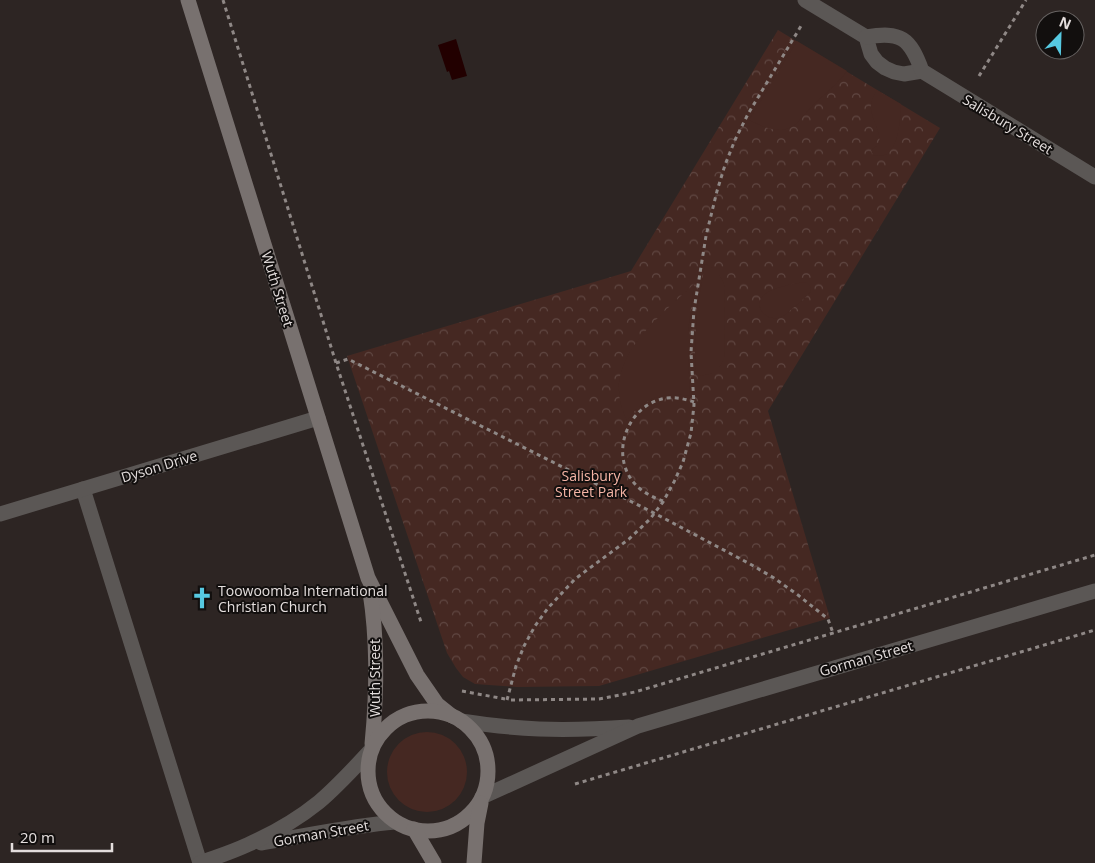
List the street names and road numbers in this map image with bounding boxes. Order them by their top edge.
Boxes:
street label: Salisbury Street [959,90,1057,158]
street label: Wuth Street [258,249,298,329]
street label: Dyson Drive [119,445,200,487]
street label: Gorman Street [817,636,915,680]
street label: Wuth Street [365,639,384,717]
street label: Gorman Street [272,815,370,851]

